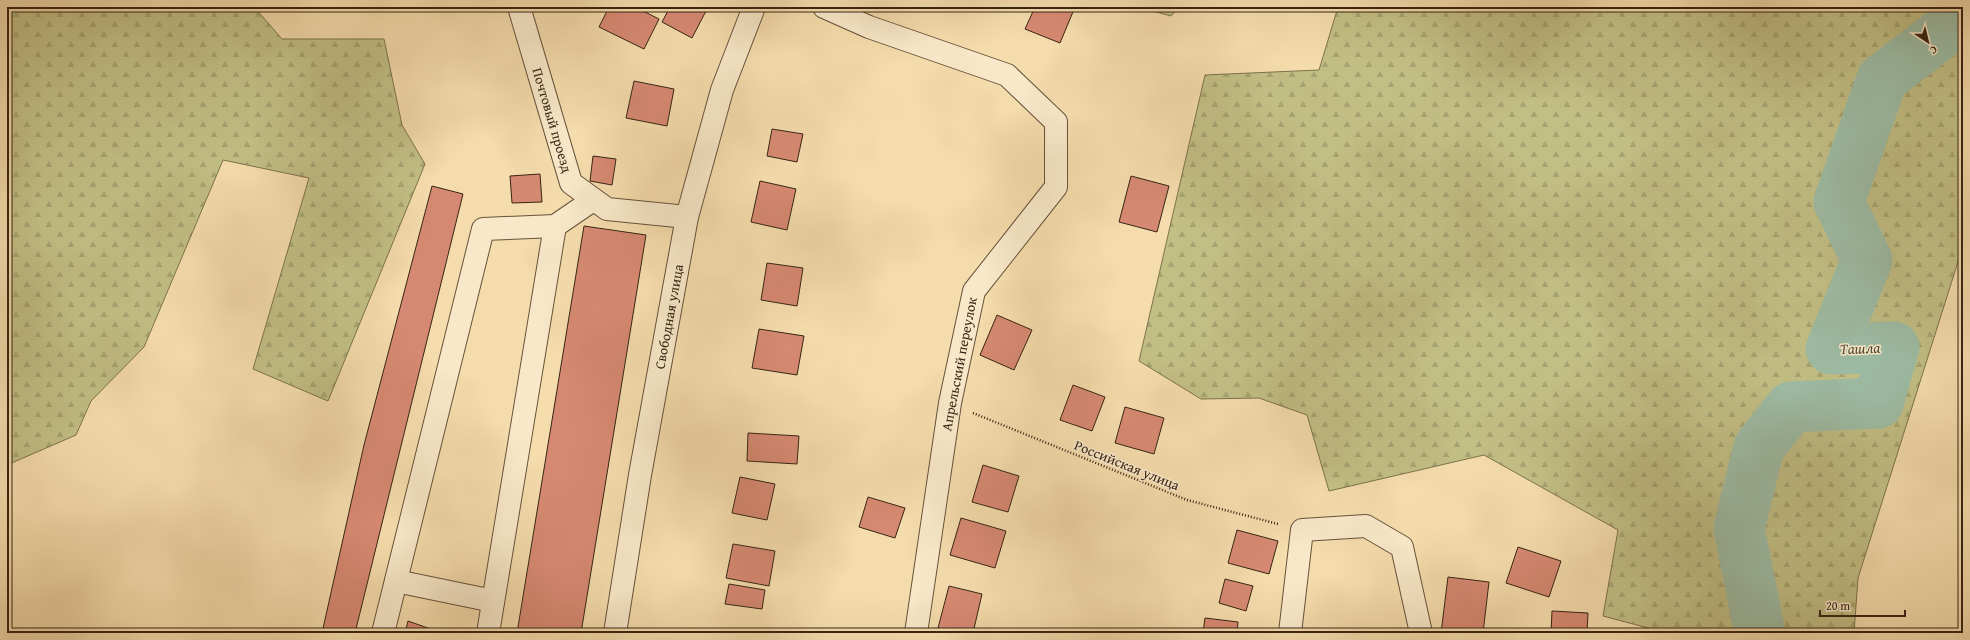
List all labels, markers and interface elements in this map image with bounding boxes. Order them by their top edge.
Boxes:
north arrow [1908,22,1948,62]
text: С [1927,42,1941,59]
street label: Почтовый проезд [527,65,578,175]
street label: Свободная улица [649,262,688,371]
street label: Апрельский переулок [936,295,982,433]
water label: Ташла [1839,337,1881,359]
street label: Российская улица [1071,435,1183,495]
scale bar [1820,592,1905,618]
text: 20 m [1826,597,1850,614]

